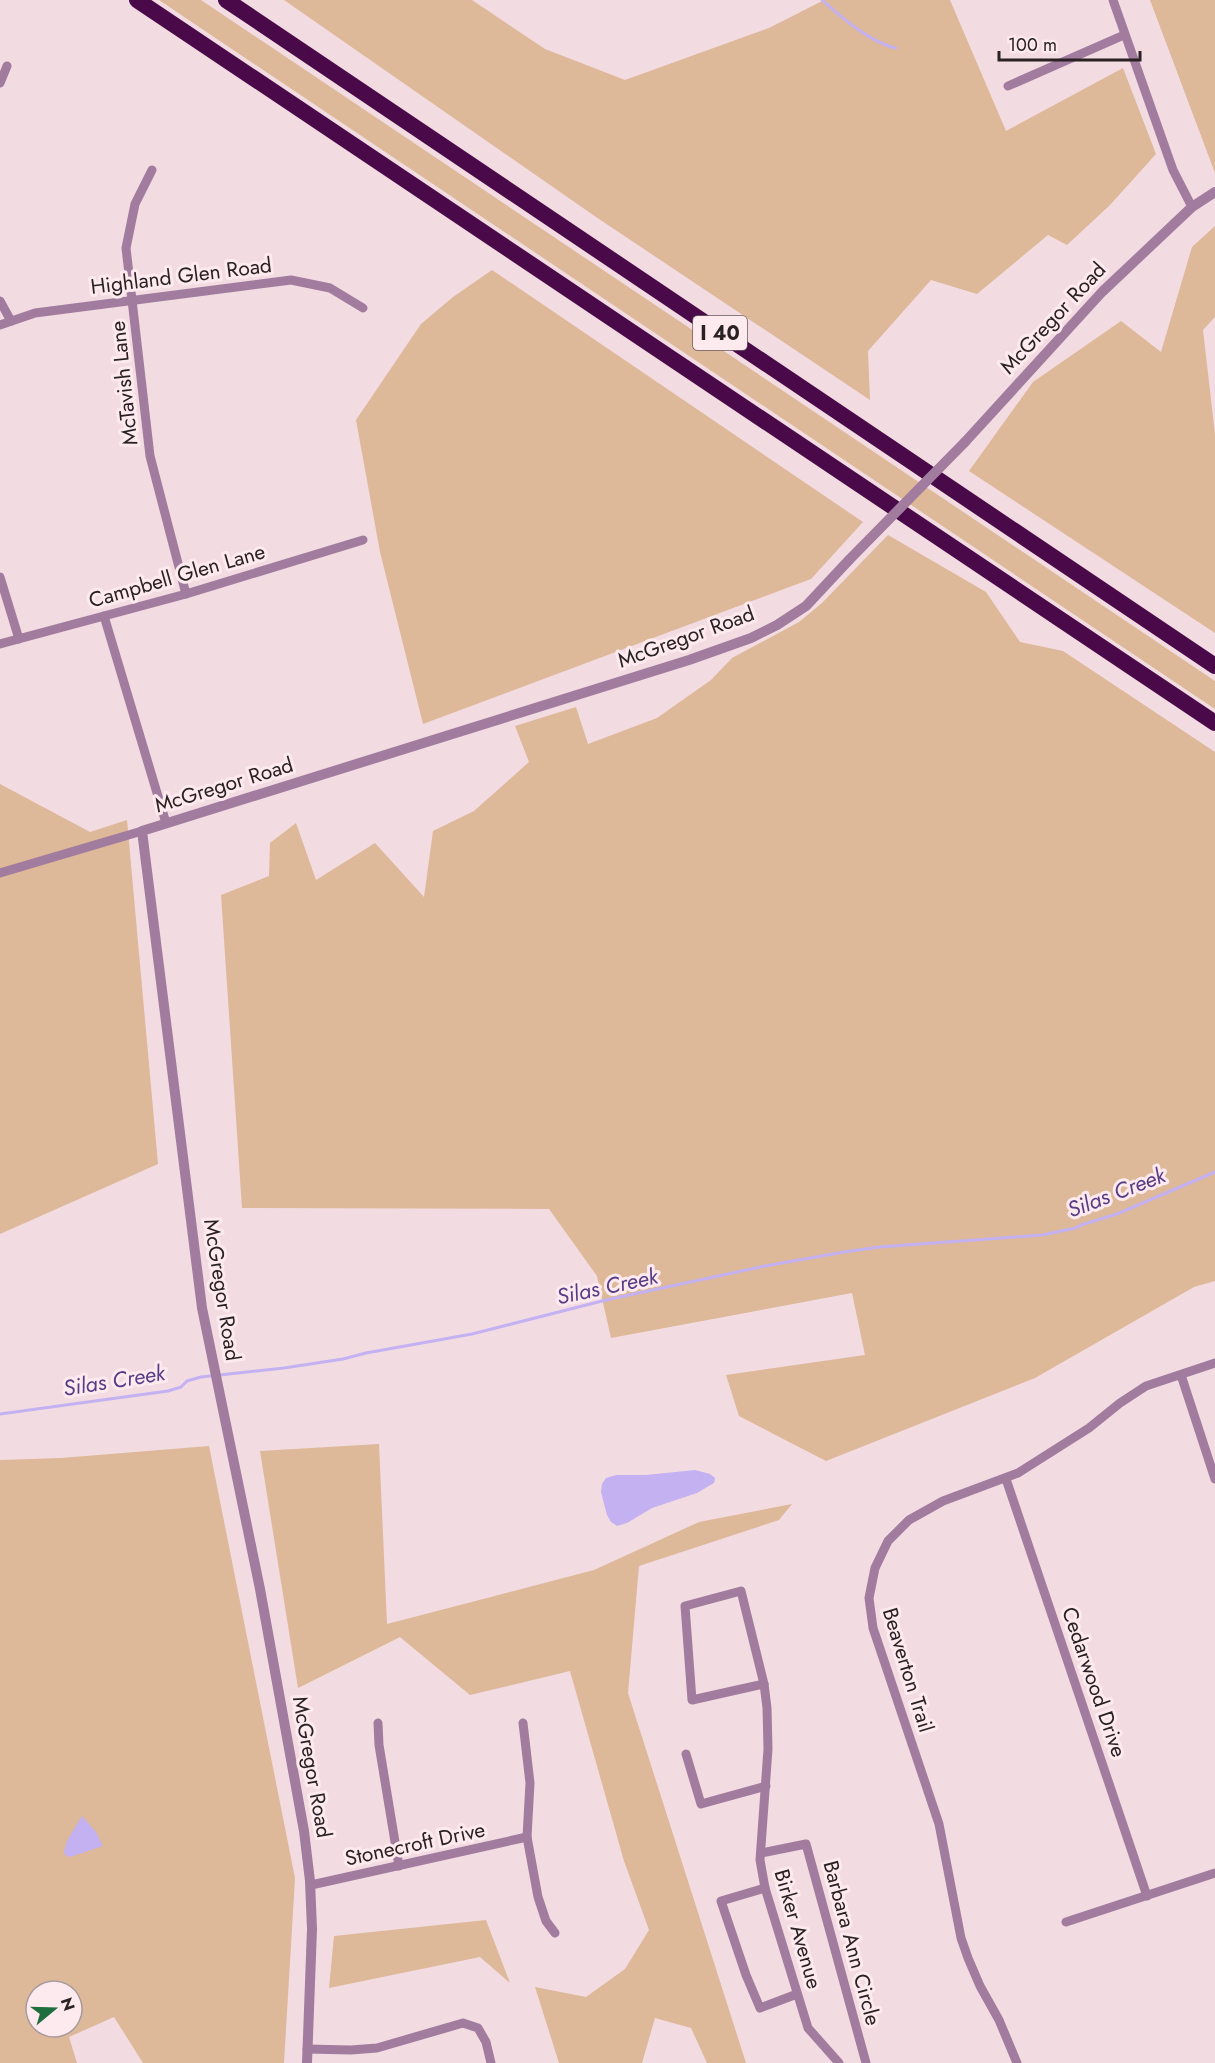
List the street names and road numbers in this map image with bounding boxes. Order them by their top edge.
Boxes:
street label: Highland Glen Road [89,250,273,302]
street label: McGregor Road [993,255,1113,381]
road number: I 40 [693,316,747,350]
street label: McTavish Lane [103,319,145,447]
street label: Campbell Glen Lane [85,536,269,616]
street label: McGregor Road [614,598,758,676]
street label: McGregor Road [151,750,297,820]
street label: McGregor Road [196,1217,248,1363]
street label: Cedarwood Drive [1054,1603,1134,1761]
street label: Beaverton Trail [875,1604,941,1736]
street label: McGregor Road [285,1694,339,1840]
street label: Stonecroft Drive [342,1814,488,1873]
street label: Barbara Ann Circle [816,1857,888,2029]
street label: Birker Avenue [767,1866,829,1992]

